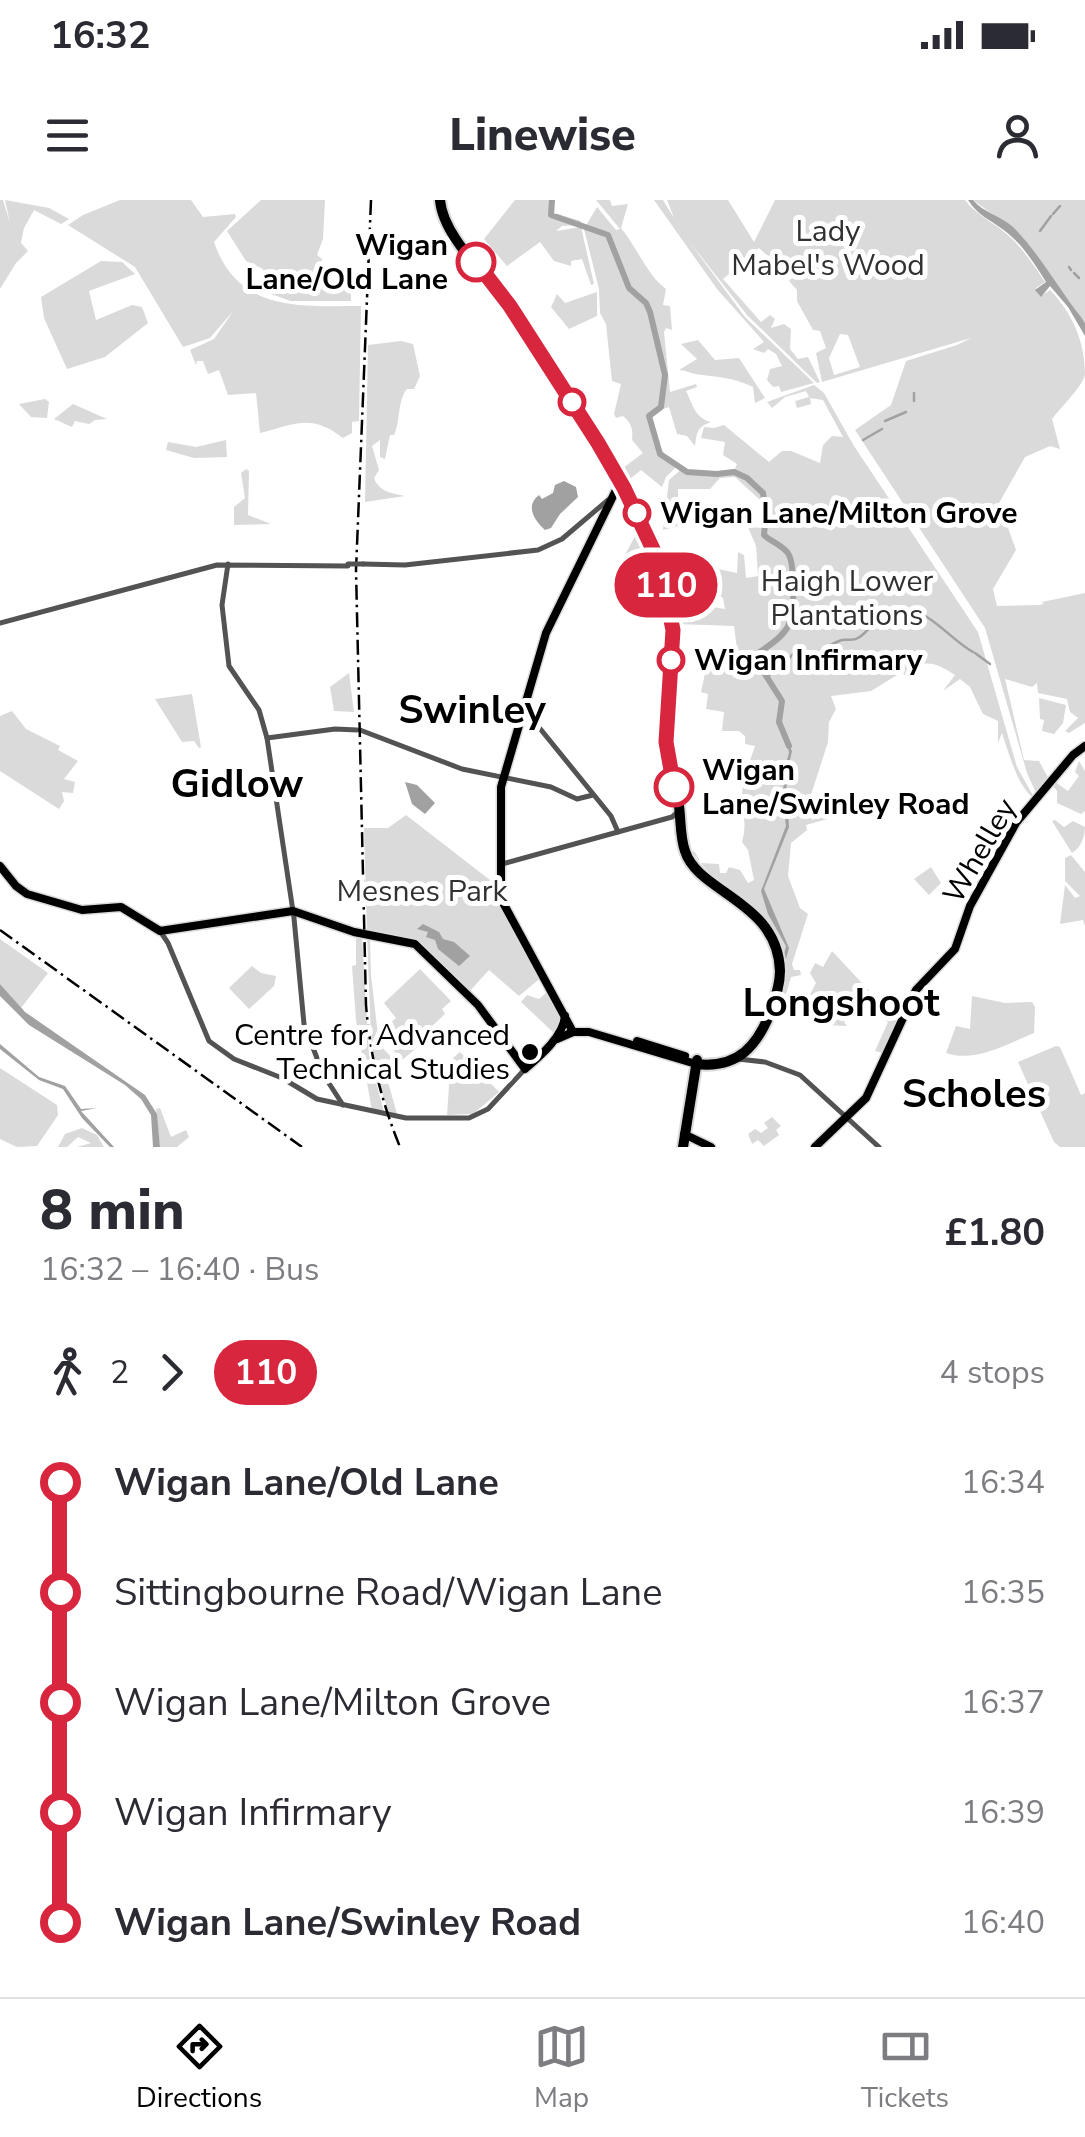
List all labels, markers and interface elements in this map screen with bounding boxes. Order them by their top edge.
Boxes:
text: 16:32 [50,10,151,61]
text: Linewise [449,105,636,166]
icon: menu [40,108,95,163]
icon: person [990,108,1045,163]
park label: Lady Mabel's Wood [731,211,925,286]
place label: Wigan Lane/Old Lane [245,225,448,300]
marker: Wigan Lane/Old Lane [457,243,495,281]
unlabelled marker [559,389,585,415]
place label: Wigan Lane/Milton Grove [660,493,1017,534]
marker: Wigan Lane/Milton Grove [624,500,650,526]
line badge: 110 [608,552,724,618]
park label: Haigh Lower Plantations [761,561,933,636]
text: 110 [634,562,698,609]
place label: Wigan Infirmary [694,640,923,681]
marker: Wigan Infirmary [658,647,684,673]
district label: Swinley [398,683,547,737]
place label: Wigan Lane/Swinley Road [702,750,969,825]
district label: Gidlow [171,757,303,811]
marker: Wigan Lane/Swinley Road [655,768,693,806]
street label: Whelley [934,791,1027,911]
park label: Mesnes Park [336,871,509,912]
district label: Longshoot [742,976,940,1030]
place label: Centre for Advanced Technical Studies [234,1015,510,1090]
marker: Centre for Advanced Technical Studies [519,1041,541,1063]
district label: Scholes [902,1067,1046,1121]
text: 8 min [40,1173,185,1248]
text: £1.80 [944,1207,1045,1258]
text: 16:32 – 16:40 · Bus [40,1248,319,1291]
icon: walk [40,1345,95,1400]
icon: forward [144,1345,199,1400]
text: 110 [234,1349,297,1396]
text: 2 [110,1351,129,1394]
text: 4 stops [939,1351,1045,1394]
text: Wigan Lane/Old Lane [114,1457,499,1508]
text: 16:34 [961,1461,1045,1504]
text: Sittingbourne Road/Wigan Lane [114,1567,662,1618]
text: 16:35 [961,1571,1045,1614]
text: Wigan Lane/Milton Grove [114,1677,551,1728]
text: 16:37 [961,1681,1045,1724]
text: Wigan Infirmary [114,1787,392,1838]
text: 16:39 [961,1791,1045,1834]
text: Wigan Lane/Swinley Road [114,1897,581,1948]
text: 16:40 [961,1901,1045,1944]
tab: Directions [136,2019,262,2117]
tab: Map [534,2019,589,2117]
tab: Tickets [861,2019,949,2117]

